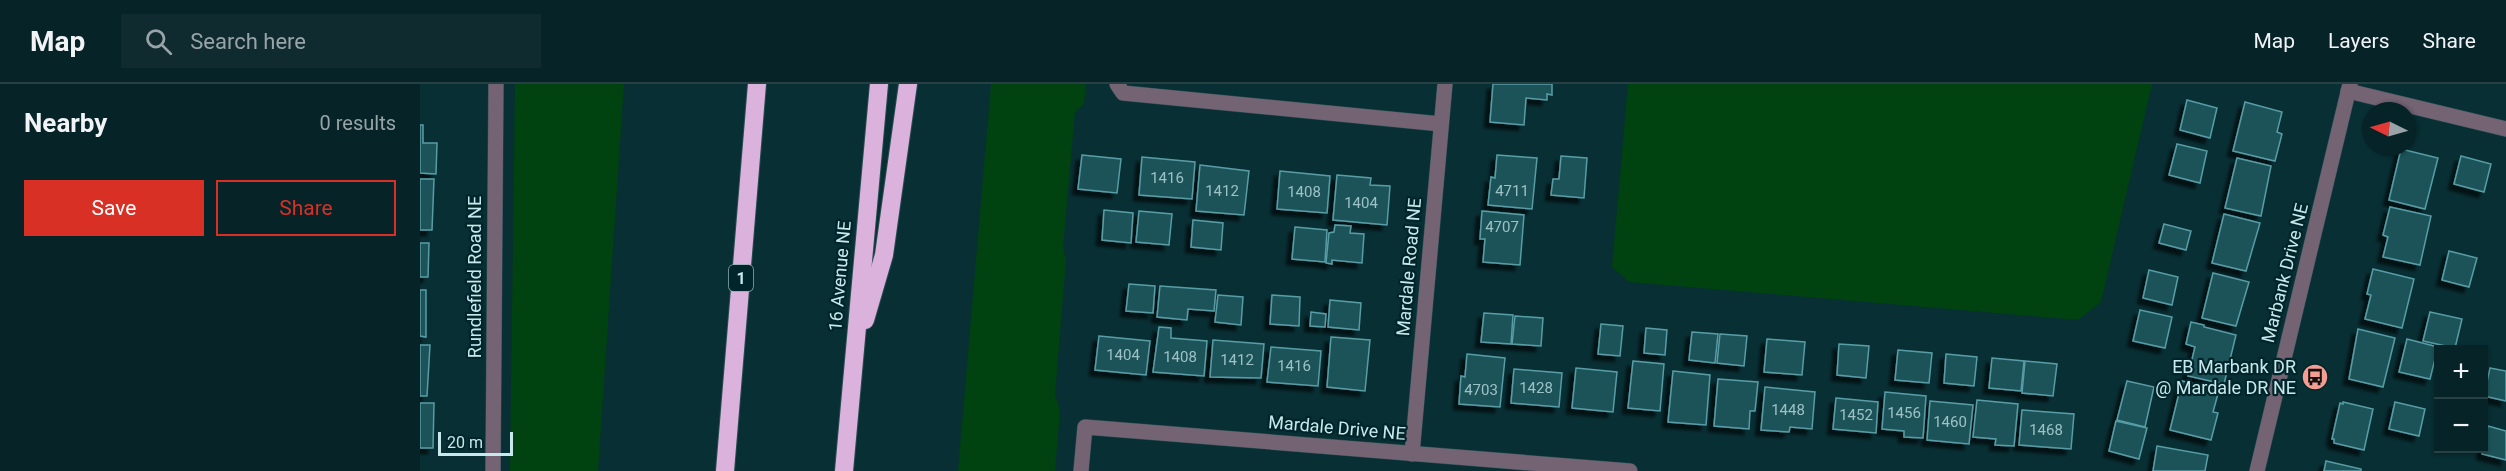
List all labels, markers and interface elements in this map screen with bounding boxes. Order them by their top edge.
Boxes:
search box [121,14,541,68]
text: Map [30,25,85,58]
icon: search [142,25,175,58]
text: Search here [190,29,306,54]
text: Map [2253,29,2295,53]
text: Layers [2328,29,2389,53]
text: Share [2422,29,2476,53]
north arrow [2362,102,2416,156]
text: Nearby [24,108,107,138]
text: 0 results [320,111,396,135]
house number: 1416 [1150,169,1184,187]
button: Save [24,180,204,236]
button: Share [216,180,396,236]
house number: 1412 [1205,182,1239,200]
house number: 4711 [1495,182,1529,200]
house number: 1408 [1287,183,1321,201]
house number: 1404 [1344,194,1378,212]
street label: Rundlefield Road NE [464,196,485,358]
street label: Mardale Road NE [1392,197,1425,337]
street label: Marbank Drive NE [2257,201,2312,345]
house number: 4707 [1485,218,1519,236]
street label: 16 Avenue NE [824,220,855,332]
road number: 1 [729,265,753,291]
map controls [2434,345,2488,453]
button: + [2434,345,2488,399]
house number: 1404 [1106,346,1140,364]
house number: 1408 [1163,348,1197,366]
house number: 1412 [1220,351,1254,369]
place label: EB Marbank DR @ Mardale DR NE [2155,356,2296,398]
house number: 1416 [1277,357,1311,375]
bus stop icon: EB Marbank DR @ Mardale DR NE [2300,362,2330,392]
house number: 1428 [1519,379,1553,397]
house number: 4703 [1464,381,1498,399]
button: − [2434,399,2488,453]
house number: 1448 [1771,401,1805,419]
house number: 1456 [1887,404,1921,422]
house number: 1452 [1839,406,1873,424]
street label: Mardale Drive NE [1268,411,1407,444]
house number: 1460 [1933,413,1967,431]
house number: 1468 [2029,421,2063,439]
scale bar [438,429,513,456]
text: 20 m [447,433,483,452]

